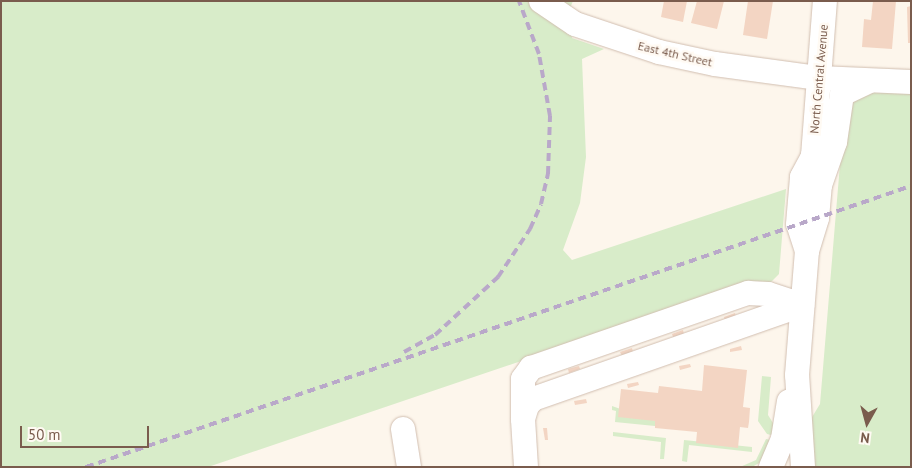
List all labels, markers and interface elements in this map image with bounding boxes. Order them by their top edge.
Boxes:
street label: North Central Avenue [807,24,831,134]
street label: East 4th Street [636,38,714,70]
north arrow [842,398,892,448]
scale bar [22,416,151,448]
text: 50 m [28,425,61,444]
text: N [860,428,871,447]

